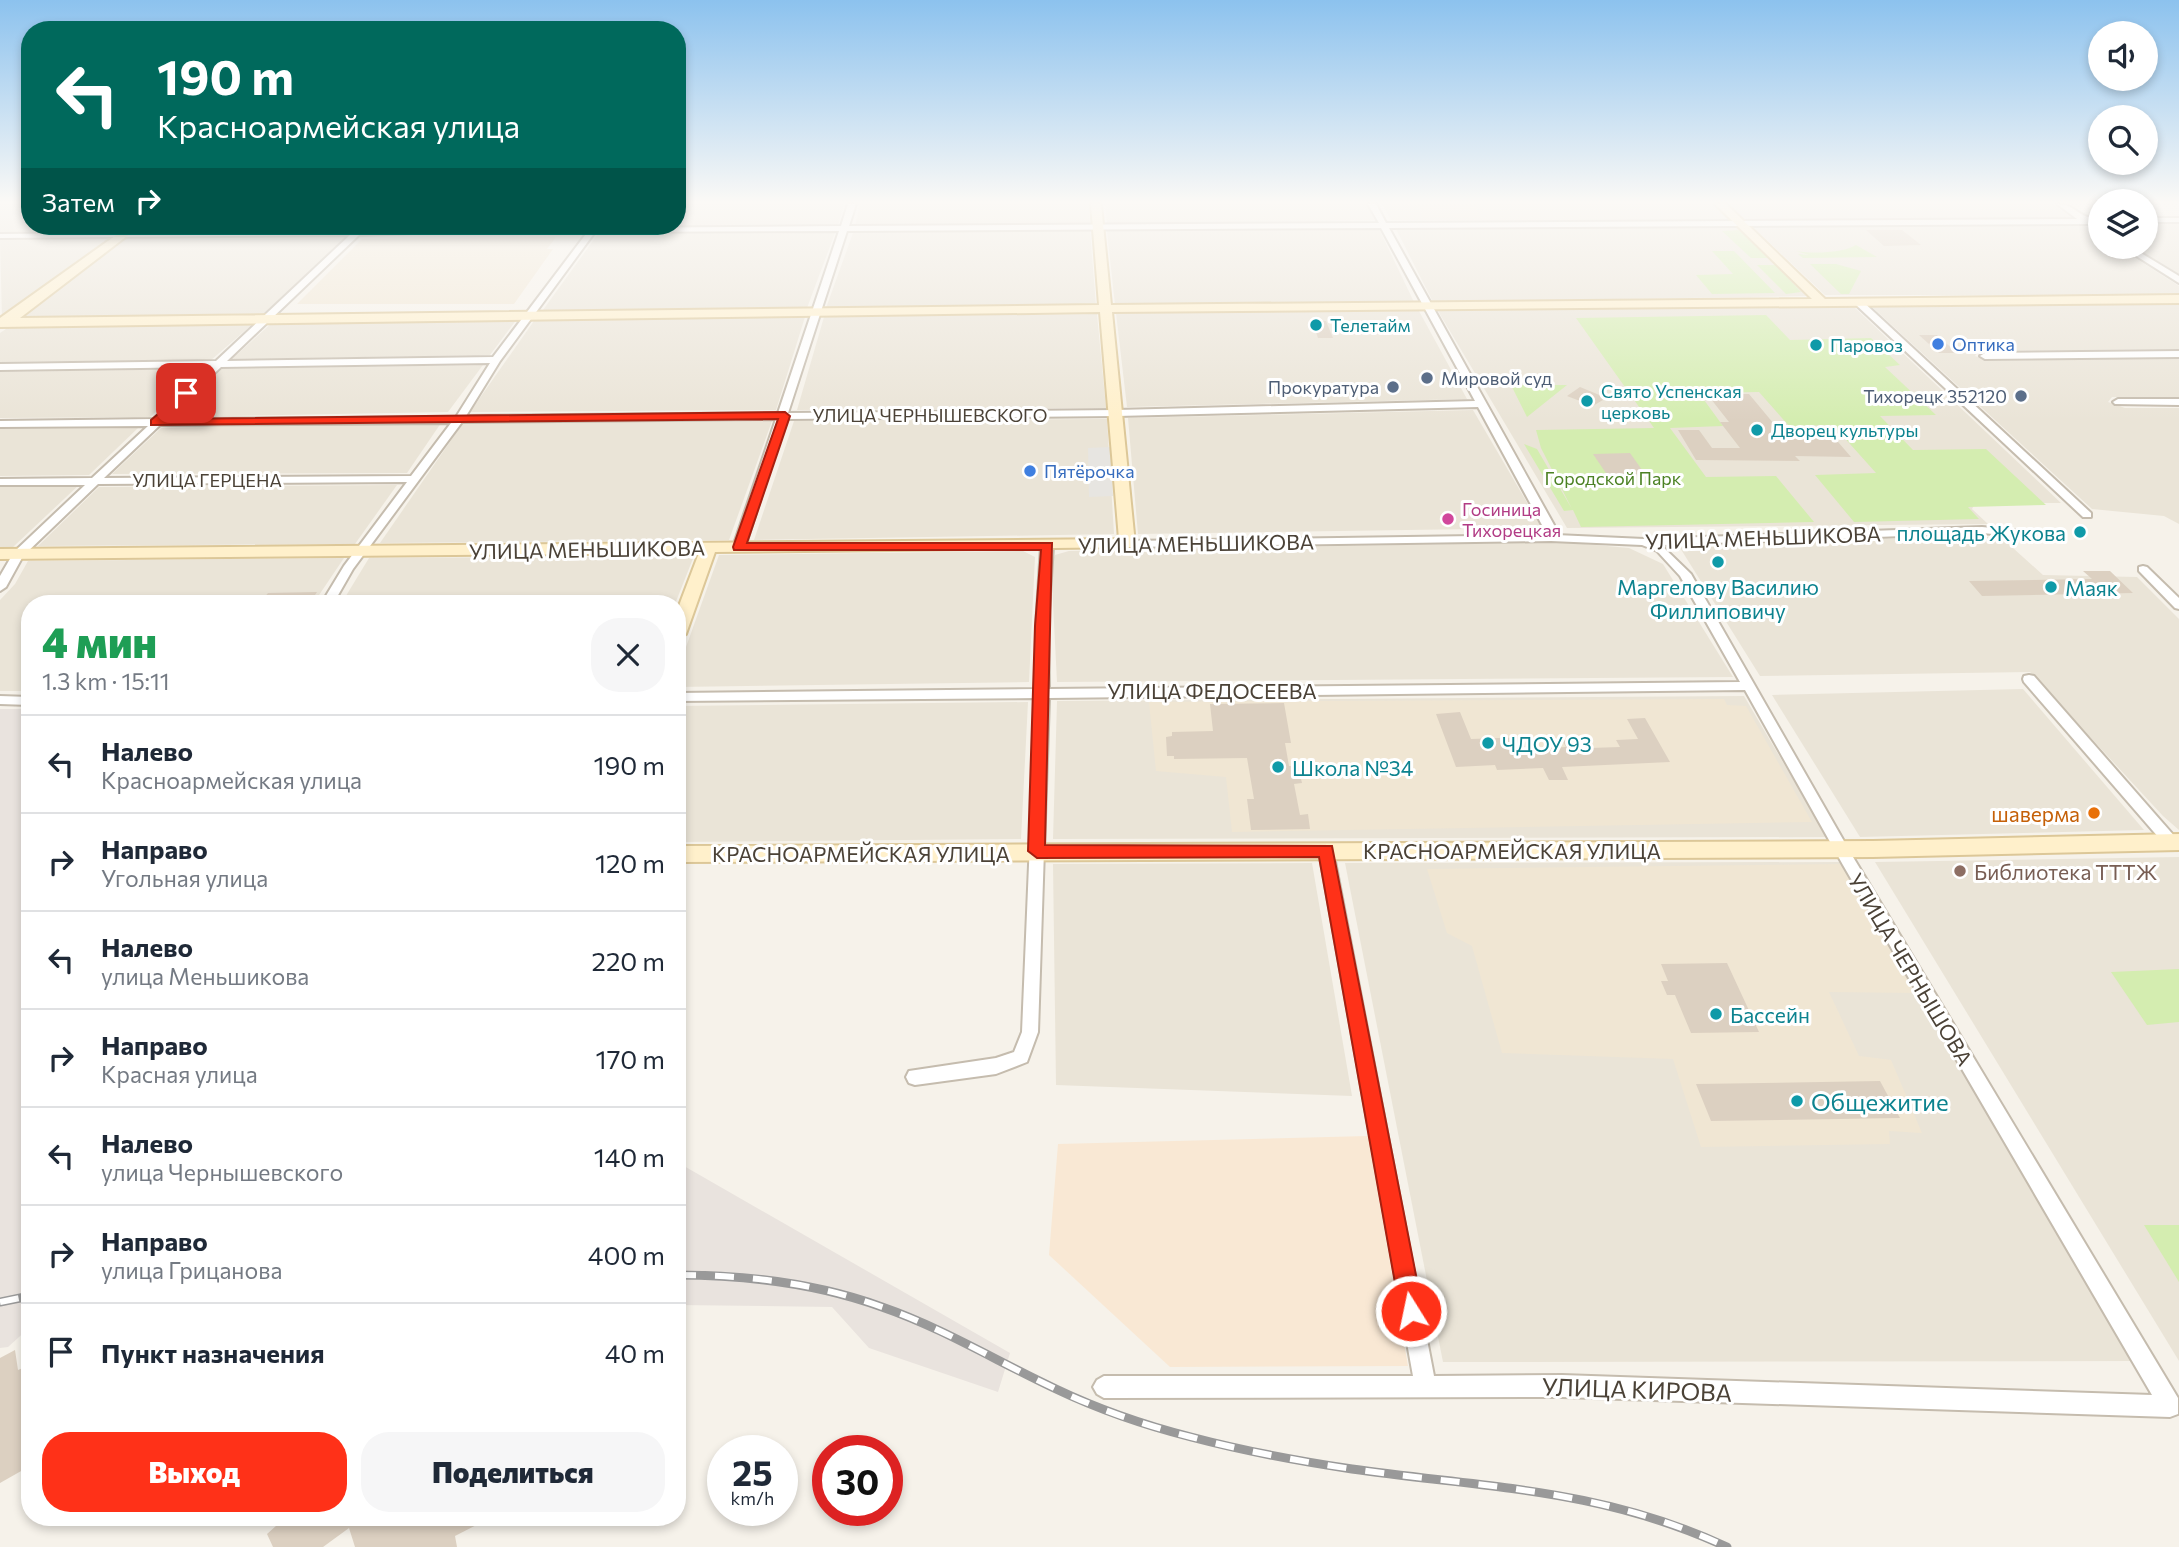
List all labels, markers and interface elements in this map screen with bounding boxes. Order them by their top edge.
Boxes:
map controls [2088,21,2158,259]
button: sound [2088,21,2158,91]
text: 190 m [157,45,294,105]
icon: left [42,49,133,140]
text: Красноармейская улица [157,105,520,145]
button: search [2088,105,2158,175]
icon: right [129,182,167,220]
text: Затем [42,186,115,217]
button: layers [2088,189,2158,259]
place label: Телетайм [1330,314,1410,336]
marker: Телетайм [1308,317,1324,333]
place label: Оптика [1952,333,2015,355]
place label: Паровоз [1830,334,1903,356]
marker: Оптика [1930,336,1946,352]
marker: Паровоз [1808,337,1824,353]
pin [156,363,216,423]
place label: Мировой суд [1441,367,1553,389]
marker: Мировой суд [1419,370,1435,386]
icon: arrive [167,374,205,412]
place label: Прокуратура [1268,376,1379,398]
marker: Прокуратура [1385,379,1401,395]
place label: Свято Успенская церковь [1601,380,1742,423]
place label: Тихорецк 352120 [1863,385,2007,407]
marker: Тихорецк 352120 [2013,388,2029,404]
marker: Свято Успенская церковь [1579,393,1595,409]
street label: УЛИЦА ЧЕРНЫШЕВСКОГО [813,404,1047,426]
place label: Дворец культуры [1771,419,1918,441]
marker: Дворец культуры [1749,422,1765,438]
place label: Пятёрочка [1044,460,1135,482]
marker: Пятёрочка [1022,463,1038,479]
park label: Городской Парк [1545,467,1682,489]
street label: УЛИЦА ГЕРЦЕНА [132,469,282,491]
place label: Госиница Тихорецкая [1462,498,1561,541]
marker: Госиница Тихорецкая [1440,511,1456,527]
street label: УЛИЦА МЕНЬШИКОВА [1645,520,1881,554]
place label: площадь Жукова [1896,520,2066,545]
marker: площадь Жукова [2072,524,2088,540]
street label: УЛИЦА МЕНЬШИКОВА [1078,528,1314,558]
street label: УЛИЦА МЕНЬШИКОВА [469,534,705,564]
marker: Маргелову Василию Филлиповичу [1710,554,1726,570]
place label: Маргелову Василию Филлиповичу [1617,574,1819,623]
place label: Маяк [2065,575,2118,600]
marker: Маяк [2043,579,2059,595]
text: 4 мин [42,615,157,667]
button: close [591,618,665,692]
text: 1.3 km · 15:11 [42,667,170,695]
street label: УЛИЦА ФЕДОСЕЕВА [1107,678,1317,703]
place label: ЧДОУ 93 [1502,731,1592,756]
text: Налево [101,735,193,766]
marker: ЧДОУ 93 [1480,735,1496,751]
icon: left [42,745,80,783]
text: 190 m [593,749,665,780]
place label: Школа №34 [1292,755,1414,780]
marker: Школа №34 [1270,759,1286,775]
text: Красноармейская улица [101,766,362,794]
place label: шаверма [1991,801,2080,826]
marker: шаверма [2086,805,2102,821]
text: Направо [101,833,208,864]
street label: КРАСНОАРМЕЙСКАЯ УЛИЦА [1363,838,1661,863]
street label: КРАСНОАРМЕЙСКАЯ УЛИЦА [712,841,1010,866]
icon: right [42,843,80,881]
text: 120 m [595,847,665,878]
place label: Библиотека ТТТЖ [1974,859,2158,884]
marker: Библиотека ТТТЖ [1952,863,1968,879]
text: Угольная улица [101,864,268,892]
street label: УЛИЦА ЧЕРНЫШОВА [1844,868,1978,1070]
text: Налево [101,931,193,962]
icon: left [42,941,80,979]
text: 220 m [592,945,665,976]
text: улица Меньшикова [101,962,309,990]
place label: Бассейн [1730,1002,1810,1027]
marker: Бассейн [1708,1006,1724,1022]
text: Направо [101,1029,208,1060]
icon: right [42,1039,80,1077]
text: 170 m [596,1043,665,1074]
text: Красная улица [101,1060,258,1088]
place label: Общежитие [1811,1087,1949,1116]
marker: Общежитие [1789,1093,1805,1109]
text: Налево [101,1127,193,1158]
icon: left [42,1137,80,1175]
text: 140 m [594,1141,665,1172]
text: улица Чернышевского [101,1158,343,1186]
text: Направо [101,1225,208,1256]
icon: right [42,1235,80,1273]
text: 400 m [588,1239,665,1270]
text: улица Грицанова [101,1256,282,1284]
position arrow [1374,1274,1448,1348]
icon: arrive [42,1333,80,1371]
text: Пункт назначения [101,1337,325,1368]
text: 40 m [605,1337,665,1368]
street label: УЛИЦА КИРОВА [1541,1371,1733,1407]
button: Выход [42,1432,347,1512]
button: Поделиться [361,1432,665,1512]
speed limit sign: 30 [812,1435,903,1526]
text: 25 [732,1450,773,1493]
text: km/h [731,1487,774,1509]

